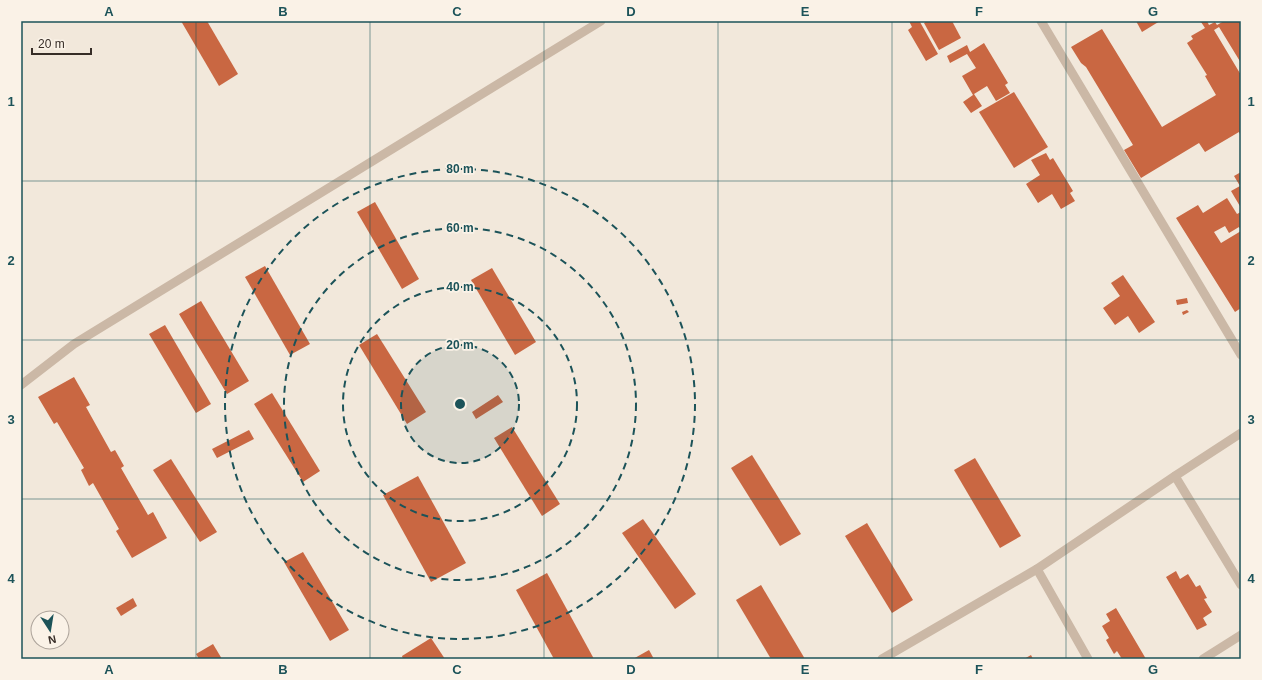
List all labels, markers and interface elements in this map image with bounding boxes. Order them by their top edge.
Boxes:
text: A [104,4,114,19]
text: B [278,4,288,19]
text: C [452,4,462,19]
text: D [626,4,636,19]
text: E [801,4,810,19]
text: F [975,4,983,19]
text: G [1148,4,1158,19]
scale bar [32,30,91,56]
text: 20 m [38,37,65,51]
text: 1 [7,94,15,109]
text: 1 [1247,94,1255,109]
text: 80 m [446,162,474,176]
text: 60 m [446,221,474,235]
text: 2 [7,253,15,268]
text: 2 [1247,253,1255,268]
text: 40 m [446,280,474,294]
text: 20 m [446,338,474,352]
centre of rings [453,397,467,411]
text: 3 [7,412,15,427]
text: 3 [1247,412,1255,427]
text: 4 [7,571,15,586]
text: 4 [1247,571,1255,586]
north arrow [30,610,70,650]
text: N [47,633,57,646]
text: A [104,662,114,677]
text: B [278,662,288,677]
text: C [452,662,462,677]
text: D [626,662,636,677]
text: E [801,662,810,677]
text: F [975,662,983,677]
text: G [1148,662,1158,677]

